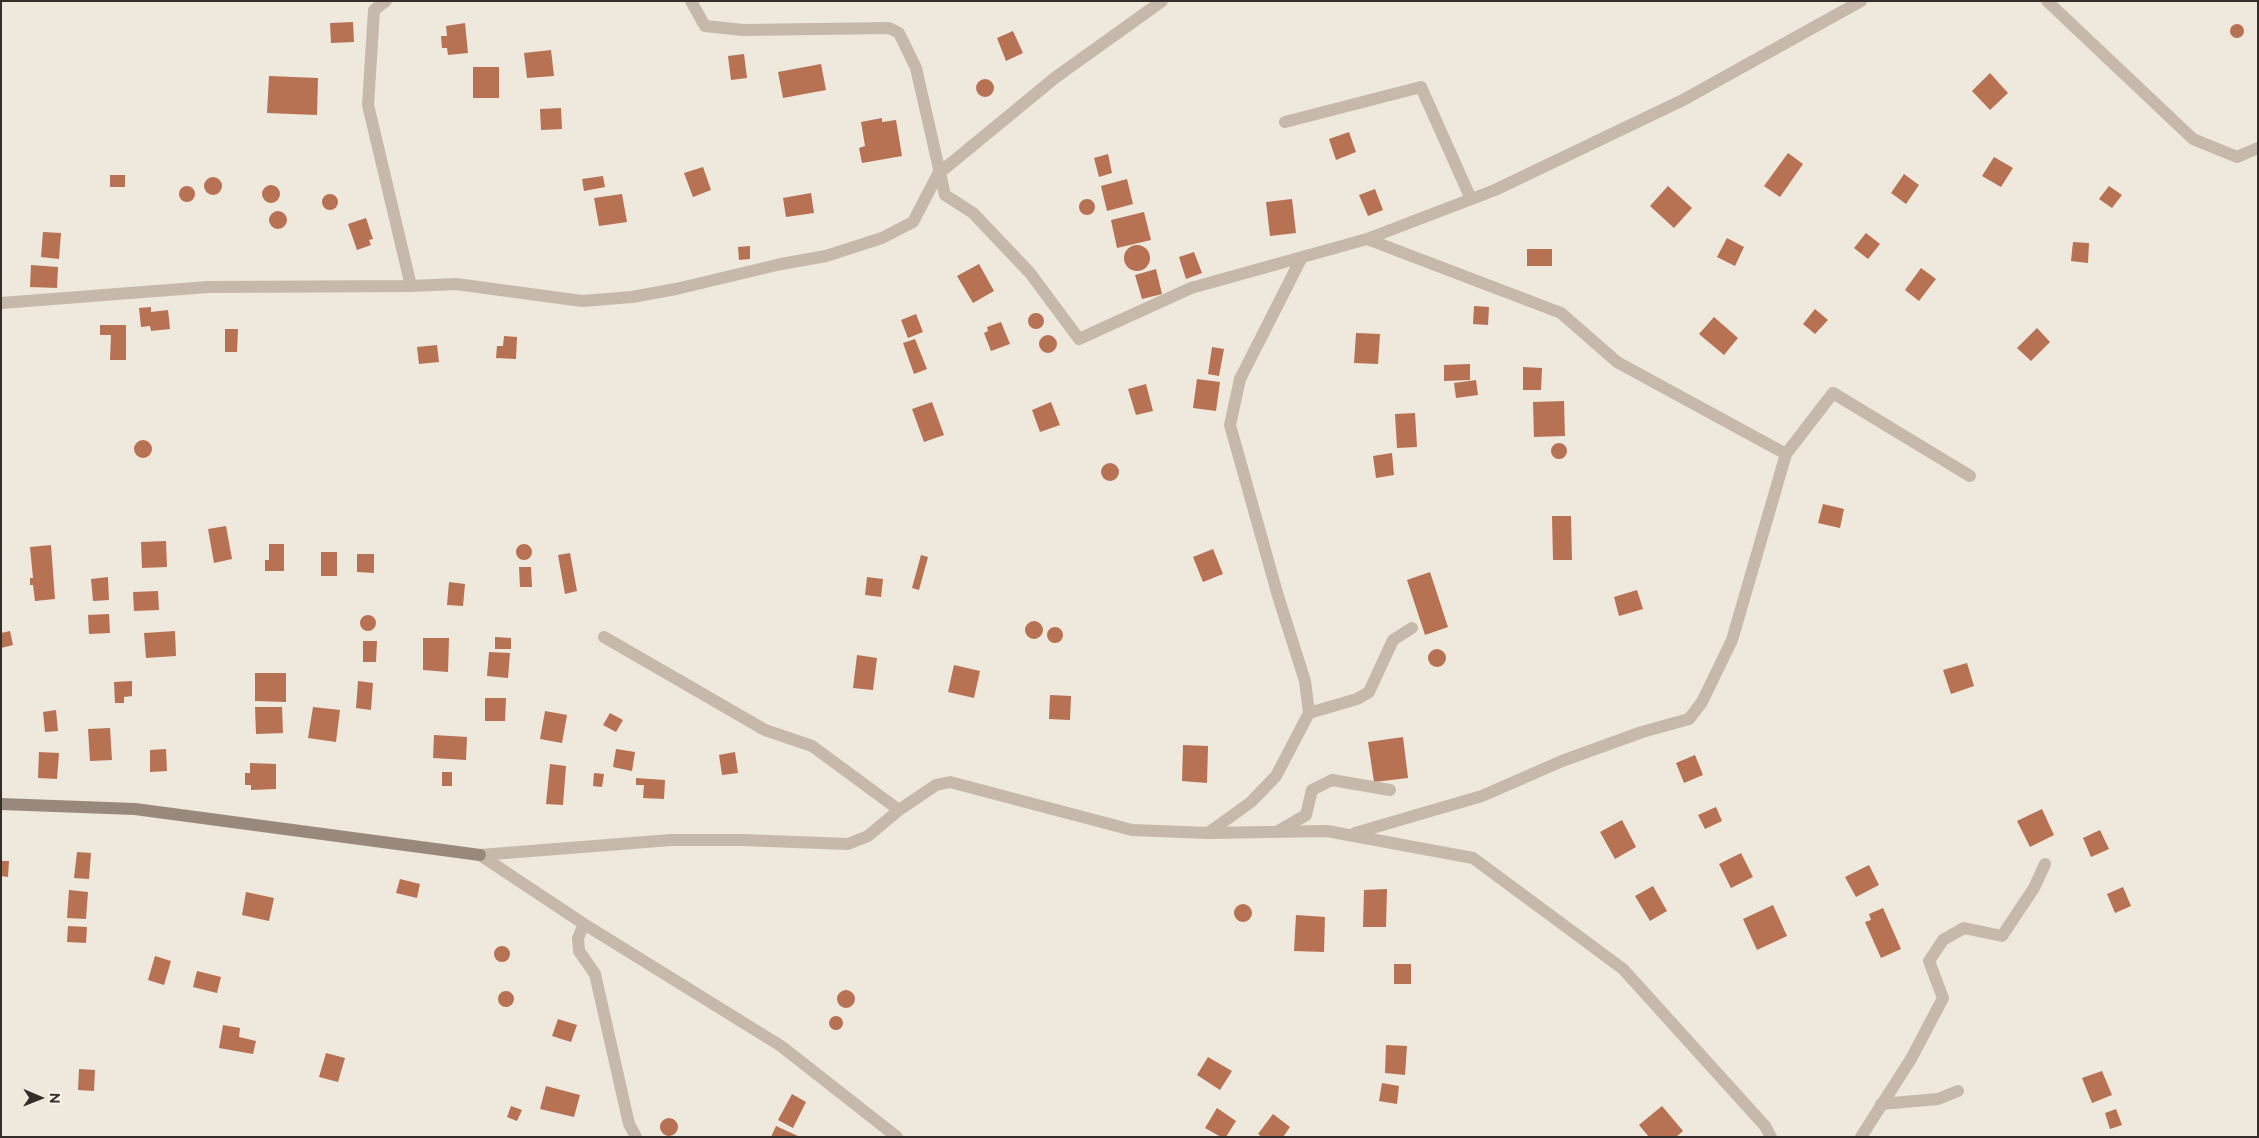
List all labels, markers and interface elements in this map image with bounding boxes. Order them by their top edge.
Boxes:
north arrow [15,1073,65,1123]
text: N [47,1093,63,1104]

